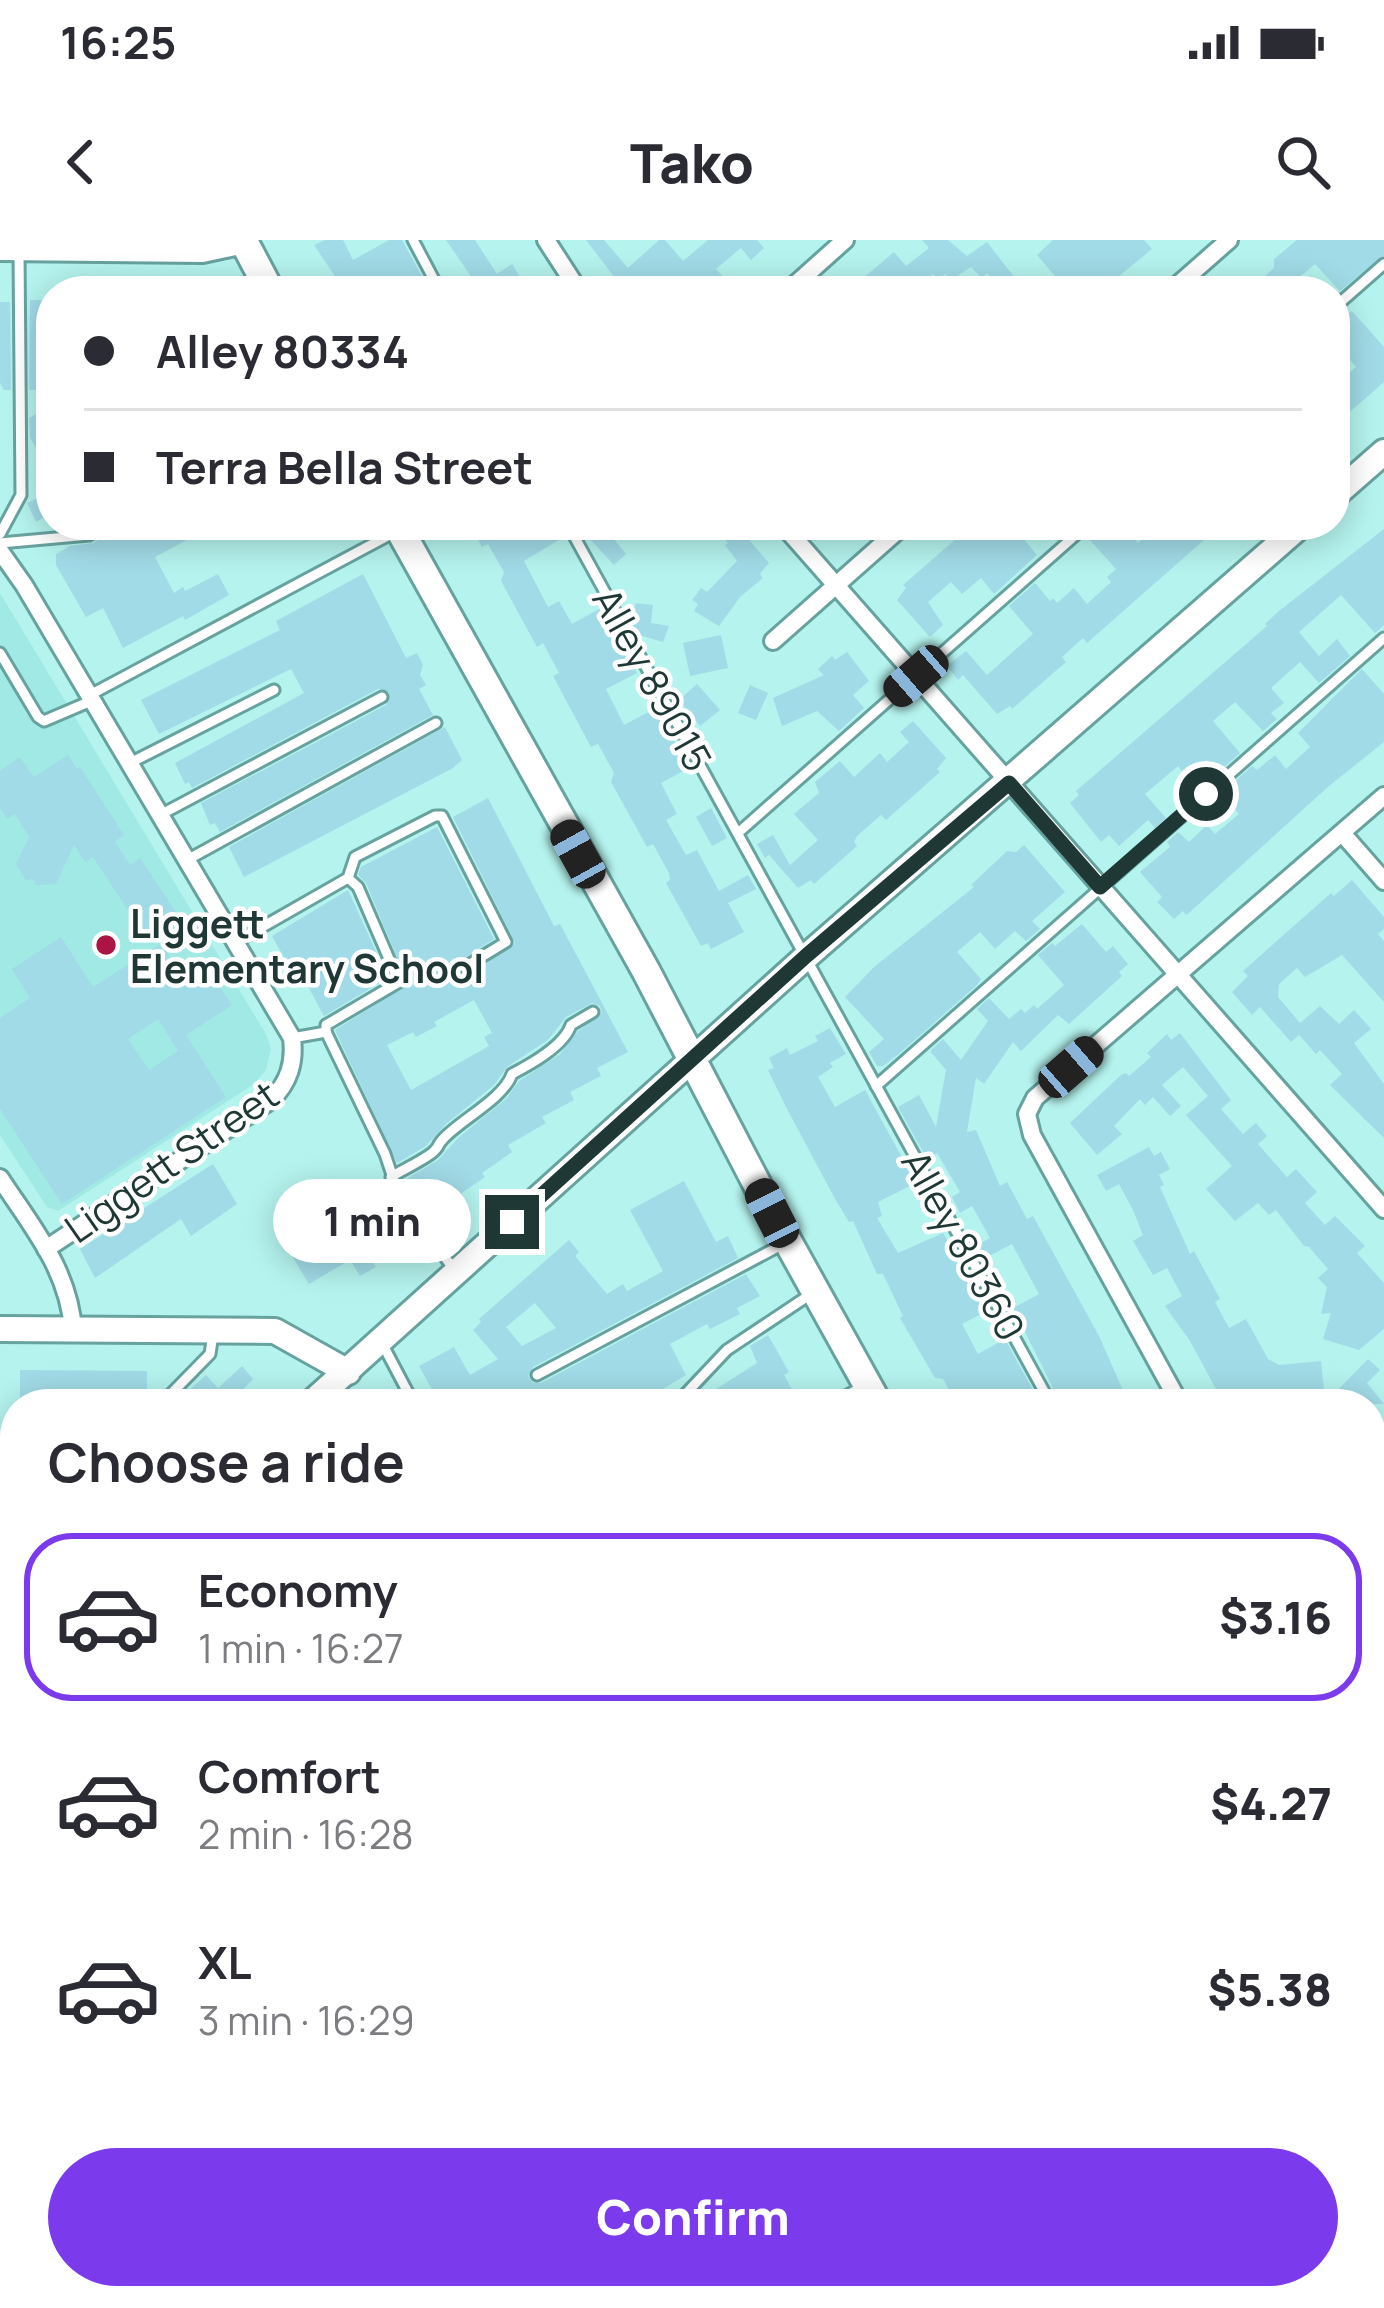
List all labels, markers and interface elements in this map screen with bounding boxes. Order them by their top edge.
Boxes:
text: 16:25 [60,11,176,73]
text: Tako [630,125,754,199]
icon: back [48,129,114,195]
icon: search [1270,129,1336,195]
text: Alley 80334 [156,320,409,382]
text: Terra Bella Street [156,436,533,498]
street label: Alley 89015 [580,578,726,780]
car [877,639,955,713]
route start [1179,767,1233,821]
car [545,814,611,894]
place label: Liggett Elementary School [130,896,484,995]
marker: Liggett Elementary School [93,932,119,958]
car [1032,1030,1110,1104]
street label: Liggett Street [53,1067,289,1255]
street label: Alley 80360 [890,1140,1038,1350]
car [740,1173,804,1253]
callout: 1 min [272,1180,470,1264]
text: 1 min [323,1194,421,1248]
route end [485,1195,539,1249]
text: Choose a ride [48,1424,405,1498]
text: Economy [198,1559,398,1621]
icon: car [54,1563,162,1671]
text: $3.16 [1219,1586,1332,1648]
text: 1 min · 16:27 [198,1621,404,1675]
text: Comfort [198,1745,381,1807]
icon: car [54,1749,162,1857]
text: $4.27 [1210,1772,1332,1834]
text: 2 min · 16:28 [198,1807,414,1861]
text: XL [198,1931,252,1993]
icon: car [54,1935,162,2043]
text: $5.38 [1208,1958,1332,2020]
text: 3 min · 16:29 [198,1993,415,2047]
button: Confirm [48,2148,1338,2286]

